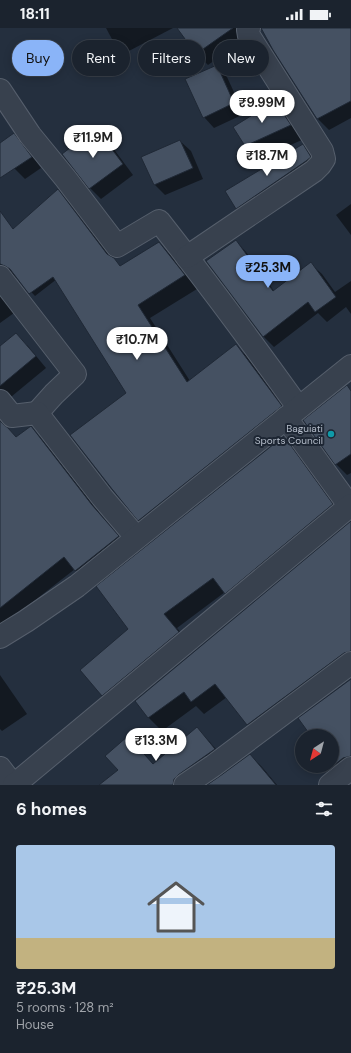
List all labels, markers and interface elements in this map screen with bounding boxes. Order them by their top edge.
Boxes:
text: 18:11 [20,4,50,24]
chip: Buy [12,40,64,76]
chip: Rent [72,40,130,76]
chip: Filters [138,40,205,76]
chip: New [213,40,269,76]
pin: ₹9.99M [229,90,295,124]
text: ₹9.99M [239,94,285,111]
pin: ₹11.9M [60,125,126,159]
text: ₹11.9M [73,129,113,146]
pin: ₹18.7M [234,143,300,177]
text: ₹18.7M [246,147,288,164]
pin: ₹25.3M [235,255,301,289]
text: ₹25.3M [245,259,291,276]
pin: ₹10.7M [104,327,170,361]
text: ₹10.7M [116,331,158,348]
place label: Baguiati Sports Council [255,422,323,447]
marker: Baguiati Sports Council [326,429,336,439]
pin: ₹13.3M [123,728,189,762]
north arrow [295,729,339,773]
map controls [295,729,339,773]
text: ₹13.3M [134,732,178,749]
text: 6 homes [16,798,87,820]
icon: filters [313,798,335,820]
icon: home [140,871,212,943]
text: ₹25.3M [16,977,76,999]
text: 5 rooms · 128 m² [16,999,114,1016]
text: House [16,1016,54,1033]

